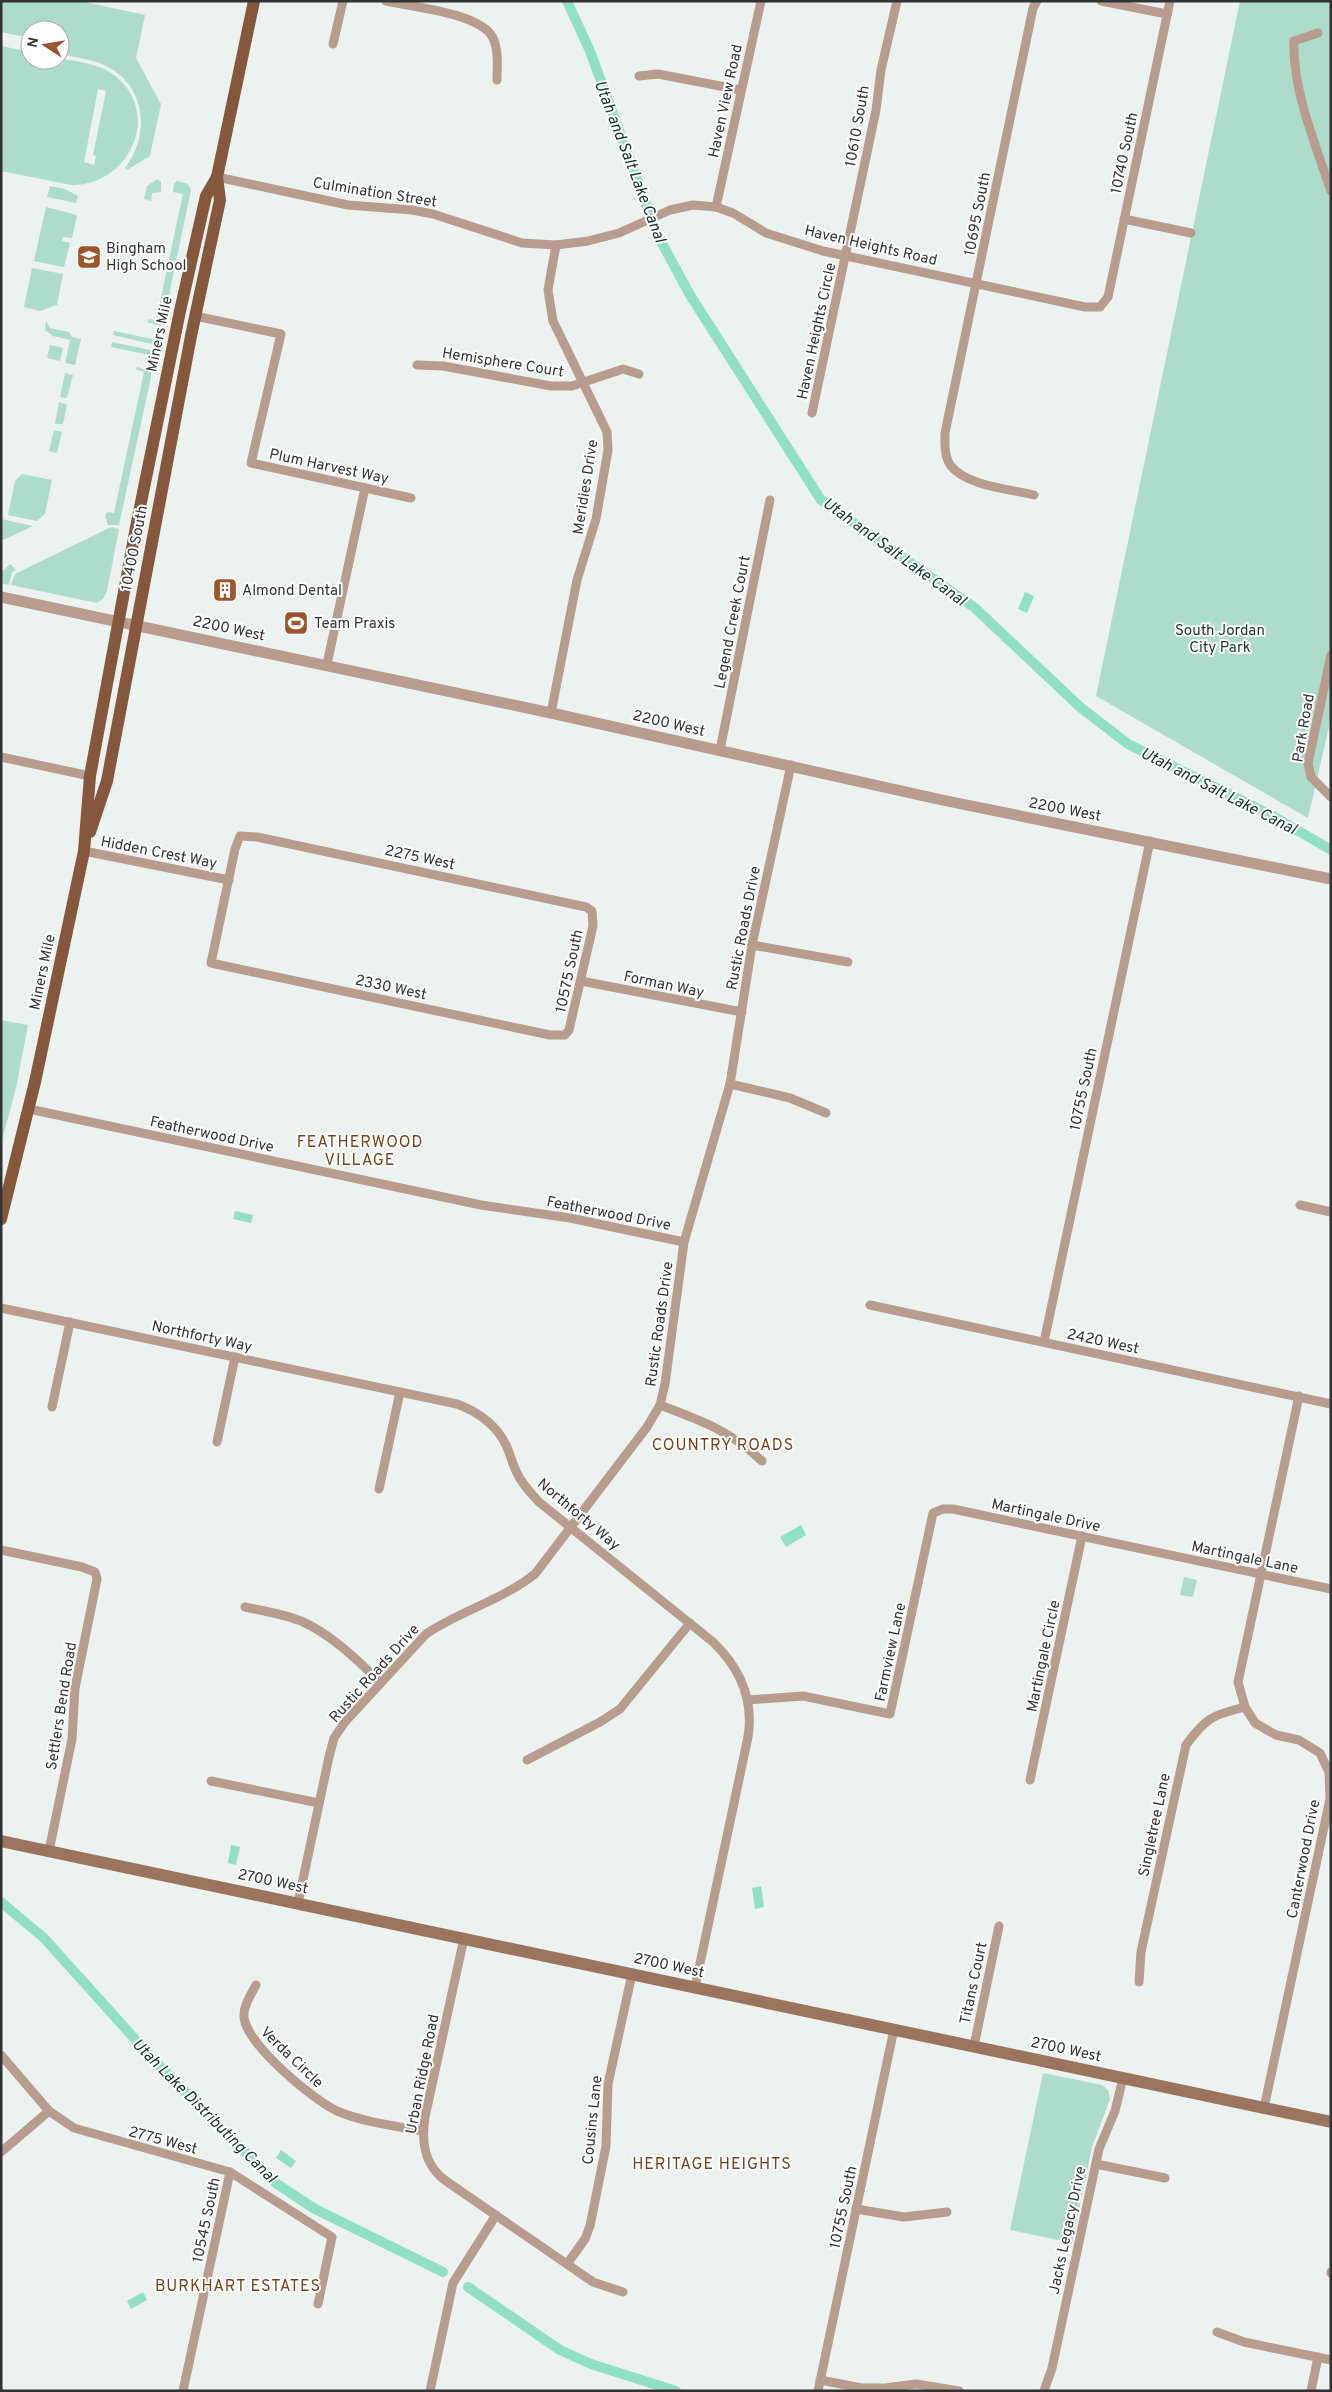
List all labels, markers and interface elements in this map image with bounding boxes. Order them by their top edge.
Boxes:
north arrow [20,20,70,70]
text: N [24,36,43,49]
street label: Haven View Road [705,43,748,160]
water label: Utah and Salt Lake Canal [589,78,670,247]
street label: 10610 South [842,84,875,168]
street label: 10740 South [1108,111,1143,196]
street label: 10695 South [961,171,996,258]
street label: Culmination Street [311,174,438,213]
street label: Haven Heights Road [802,222,939,271]
place label: Bingham High School [106,240,187,276]
school or university icon: Bingham High School [76,244,102,270]
street label: Haven Heights Circle [794,261,841,401]
street label: Miners Mile [143,295,178,374]
street label: Hemisphere Court [440,344,565,382]
street label: Meridies Drive [570,438,603,536]
street label: Plum Harvest Way [267,446,390,489]
water label: Utah and Salt Lake Canal [818,494,970,612]
street label: 10400 South [118,504,153,593]
street label: Legend Creek Court [711,554,756,691]
building icon: Almond Dental [212,577,238,603]
place label: Almond Dental [242,582,342,601]
sports icon: Team Praxis [283,610,309,636]
street label: 2200 West [191,613,267,646]
place label: Team Praxis [314,615,395,634]
park label: South Jordan City Park [1175,622,1265,658]
street label: Park Road [1289,693,1320,764]
street label: 2200 West [631,707,707,742]
water label: Utah and Salt Lake Canal [1137,744,1300,840]
street label: 2200 West [1027,794,1103,827]
street label: Hidden Crest Way [99,833,219,874]
street label: 2275 West [383,842,457,875]
street label: Rustic Roads Drive [723,865,766,992]
street label: 10575 South [552,928,589,1015]
street label: Miners Mile [26,933,61,1012]
street label: Forman Way [622,968,706,1003]
street label: 2330 West [353,972,428,1005]
street label: 10755 South [1066,1046,1103,1132]
street label: Featherwood Drive [148,1113,275,1158]
district label: FEATHERWOOD VILLAGE [297,1133,423,1171]
street label: Featherwood Drive [545,1193,673,1236]
street label: Rustic Roads Drive [642,1260,679,1388]
street label: Northforty Way [150,1318,254,1357]
street label: 2420 West [1065,1326,1140,1359]
district label: COUNTRY ROADS [652,1436,794,1456]
street label: Northforty Way [533,1475,623,1555]
street label: Martingale Drive [989,1496,1102,1537]
street label: Martingale Lane [1190,1538,1300,1579]
street label: Martingale Circle [1023,1599,1066,1714]
street label: Farmview Lane [872,1601,911,1704]
street label: Rustic Roads Drive [326,1621,424,1727]
street label: Settlers Bend Road [43,1641,82,1772]
street label: Singletree Lane [1135,1772,1176,1879]
street label: Canterwood Drive [1284,1798,1325,1920]
street label: 2700 West [236,1866,310,1899]
street label: Titans Court [956,1940,992,2026]
street label: 2700 West [632,1950,706,1983]
street label: Urban Ridge Road [403,2013,444,2136]
street label: Verda Circle [255,2023,326,2093]
street label: 2700 West [1029,2034,1103,2067]
water label: Utah Lake Distributing Canal [127,2035,281,2189]
street label: Cousins Lane [579,2075,608,2166]
street label: 2775 West [126,2123,199,2160]
district label: HERITAGE HEIGHTS [632,2155,792,2175]
street label: 10755 South [826,2164,863,2250]
street label: Jacks Legacy Drive [1046,2165,1091,2296]
street label: 10545 South [189,2176,226,2265]
district label: BURKHART ESTATES [155,2277,321,2297]

